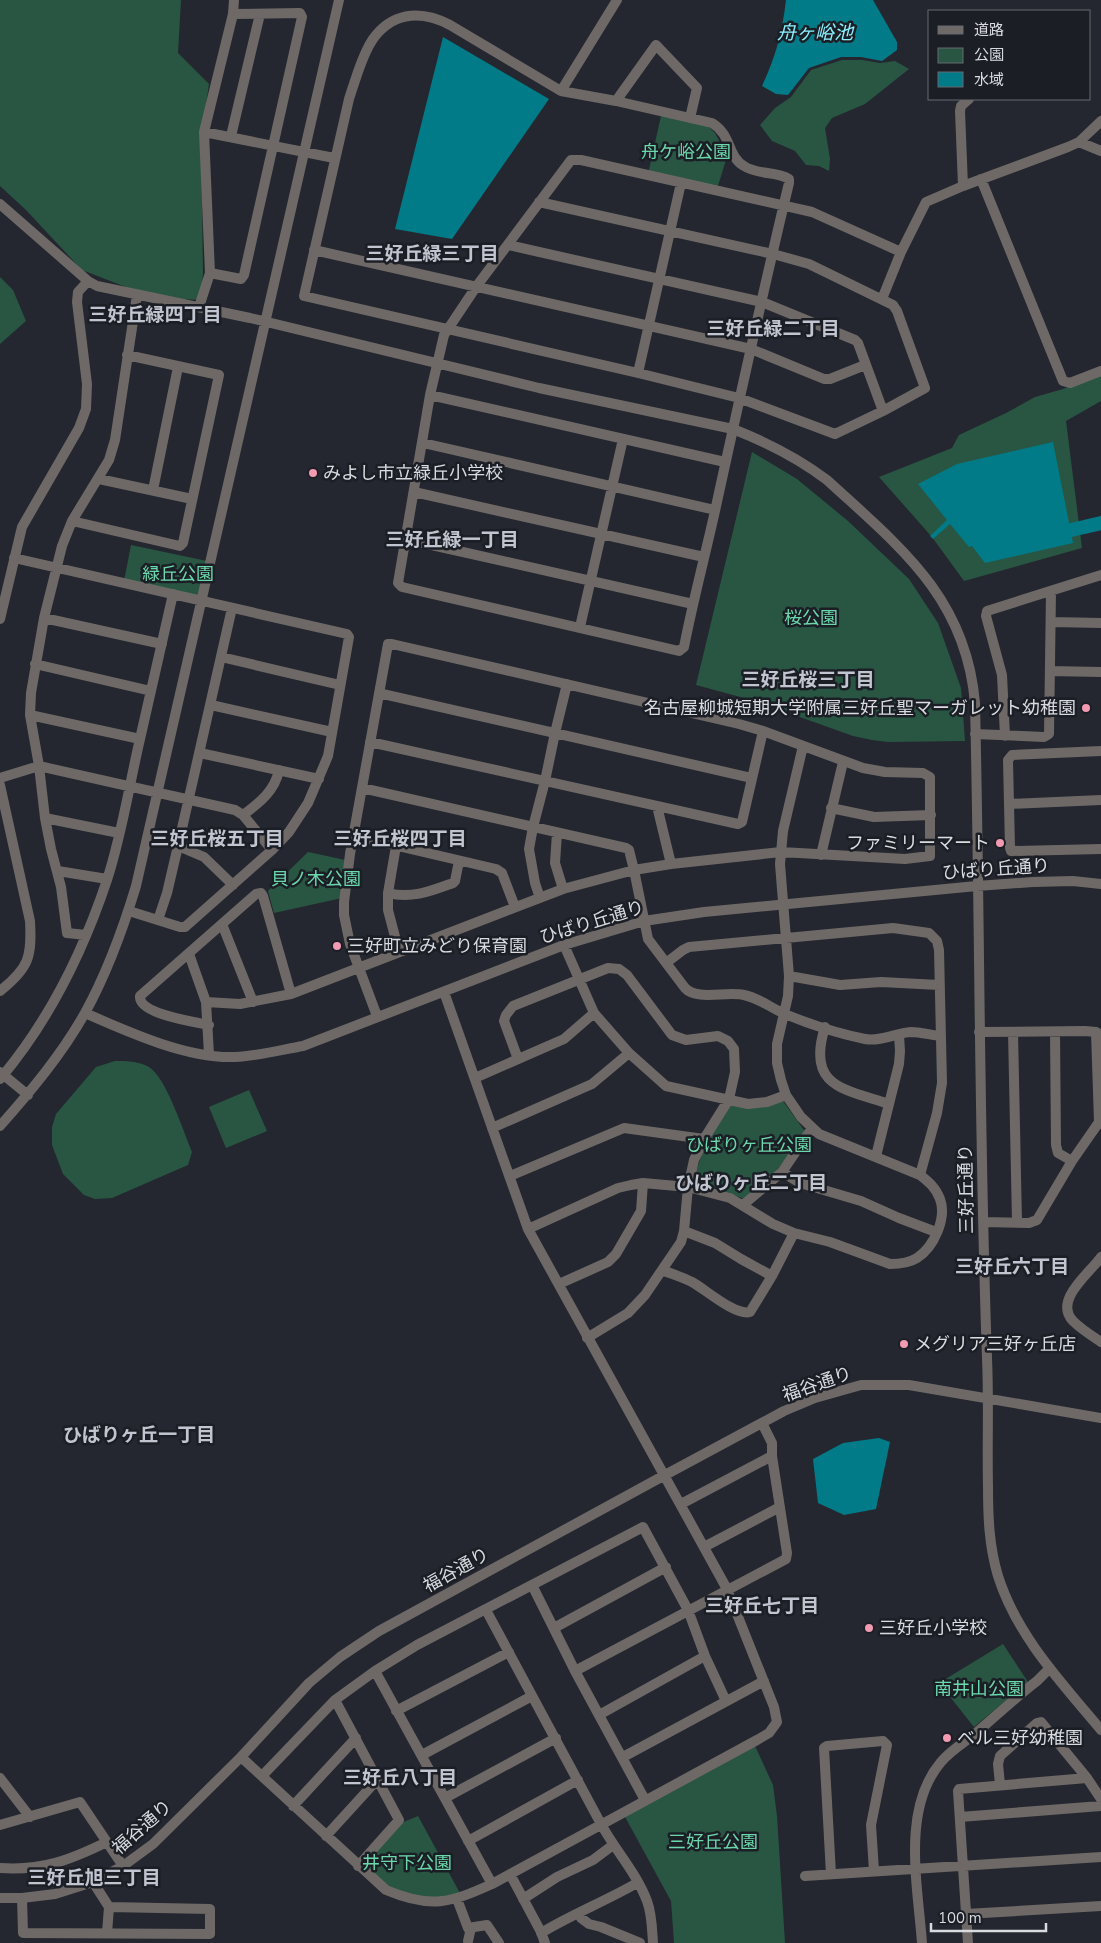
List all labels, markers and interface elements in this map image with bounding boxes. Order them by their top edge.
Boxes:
legend [928,10,1091,100]
water label: 舟ヶ峪池 [777,20,855,46]
text: 道路 [974,20,1004,40]
text: 公園 [974,45,1004,65]
text: 水域 [974,70,1004,90]
park label: 舟ケ峪公園 [641,140,731,164]
district label: 三好丘緑三丁目 [365,241,499,267]
district label: 三好丘緑四丁目 [88,302,222,328]
district label: 三好丘緑二丁目 [706,316,840,342]
place label: みよし市立緑丘小学校 [323,461,503,485]
marker: みよし市立緑丘小学校 [307,467,319,479]
district label: 三好丘緑一丁目 [385,527,519,553]
park label: 緑丘公園 [142,562,214,586]
park label: 桜公園 [784,606,838,630]
district label: 三好丘桜三丁目 [741,667,875,693]
place label: 名古屋柳城短期大学附属三好丘聖マーガレット幼稚園 [644,696,1076,720]
marker: 名古屋柳城短期大学附属三好丘聖マーガレット幼稚園 [1080,702,1092,714]
district label: 三好丘桜五丁目 [150,826,284,852]
district label: 三好丘桜四丁目 [333,826,467,852]
place label: ファミリーマート [846,831,990,855]
marker: ファミリーマート [994,837,1006,849]
street label: ひばり丘通り [941,853,1051,885]
park label: 貝ノ木公園 [271,867,361,891]
street label: ひばり丘通り [537,895,647,949]
place label: 三好町立みどり保育園 [347,934,527,958]
marker: 三好町立みどり保育園 [331,940,343,952]
park label: ひばりヶ丘公園 [686,1133,812,1157]
street label: 三好丘通り [953,1144,979,1234]
district label: ひばりヶ丘二丁目 [675,1170,827,1196]
district label: 三好丘六丁目 [955,1254,1069,1280]
place label: メグリア三好ヶ丘店 [914,1332,1076,1356]
marker: メグリア三好ヶ丘店 [898,1338,910,1350]
street label: 福谷通り [779,1361,855,1407]
district label: ひばりヶ丘一丁目 [63,1422,215,1448]
street label: 福谷通り [419,1542,493,1598]
district label: 三好丘七丁目 [705,1593,819,1619]
place label: 三好丘小学校 [879,1616,987,1640]
marker: 三好丘小学校 [863,1622,875,1634]
park label: 南井山公園 [934,1677,1024,1701]
place label: ベル三好幼稚園 [957,1726,1083,1750]
marker: ベル三好幼稚園 [941,1732,953,1744]
district label: 三好丘八丁目 [343,1765,457,1791]
street label: 福谷通り [107,1794,177,1860]
park label: 三好丘公園 [668,1830,758,1854]
park label: 井守下公園 [362,1851,452,1875]
district label: 三好丘旭三丁目 [27,1865,161,1891]
scale bar [931,1900,1046,1932]
text: 100 m [938,1908,982,1928]

